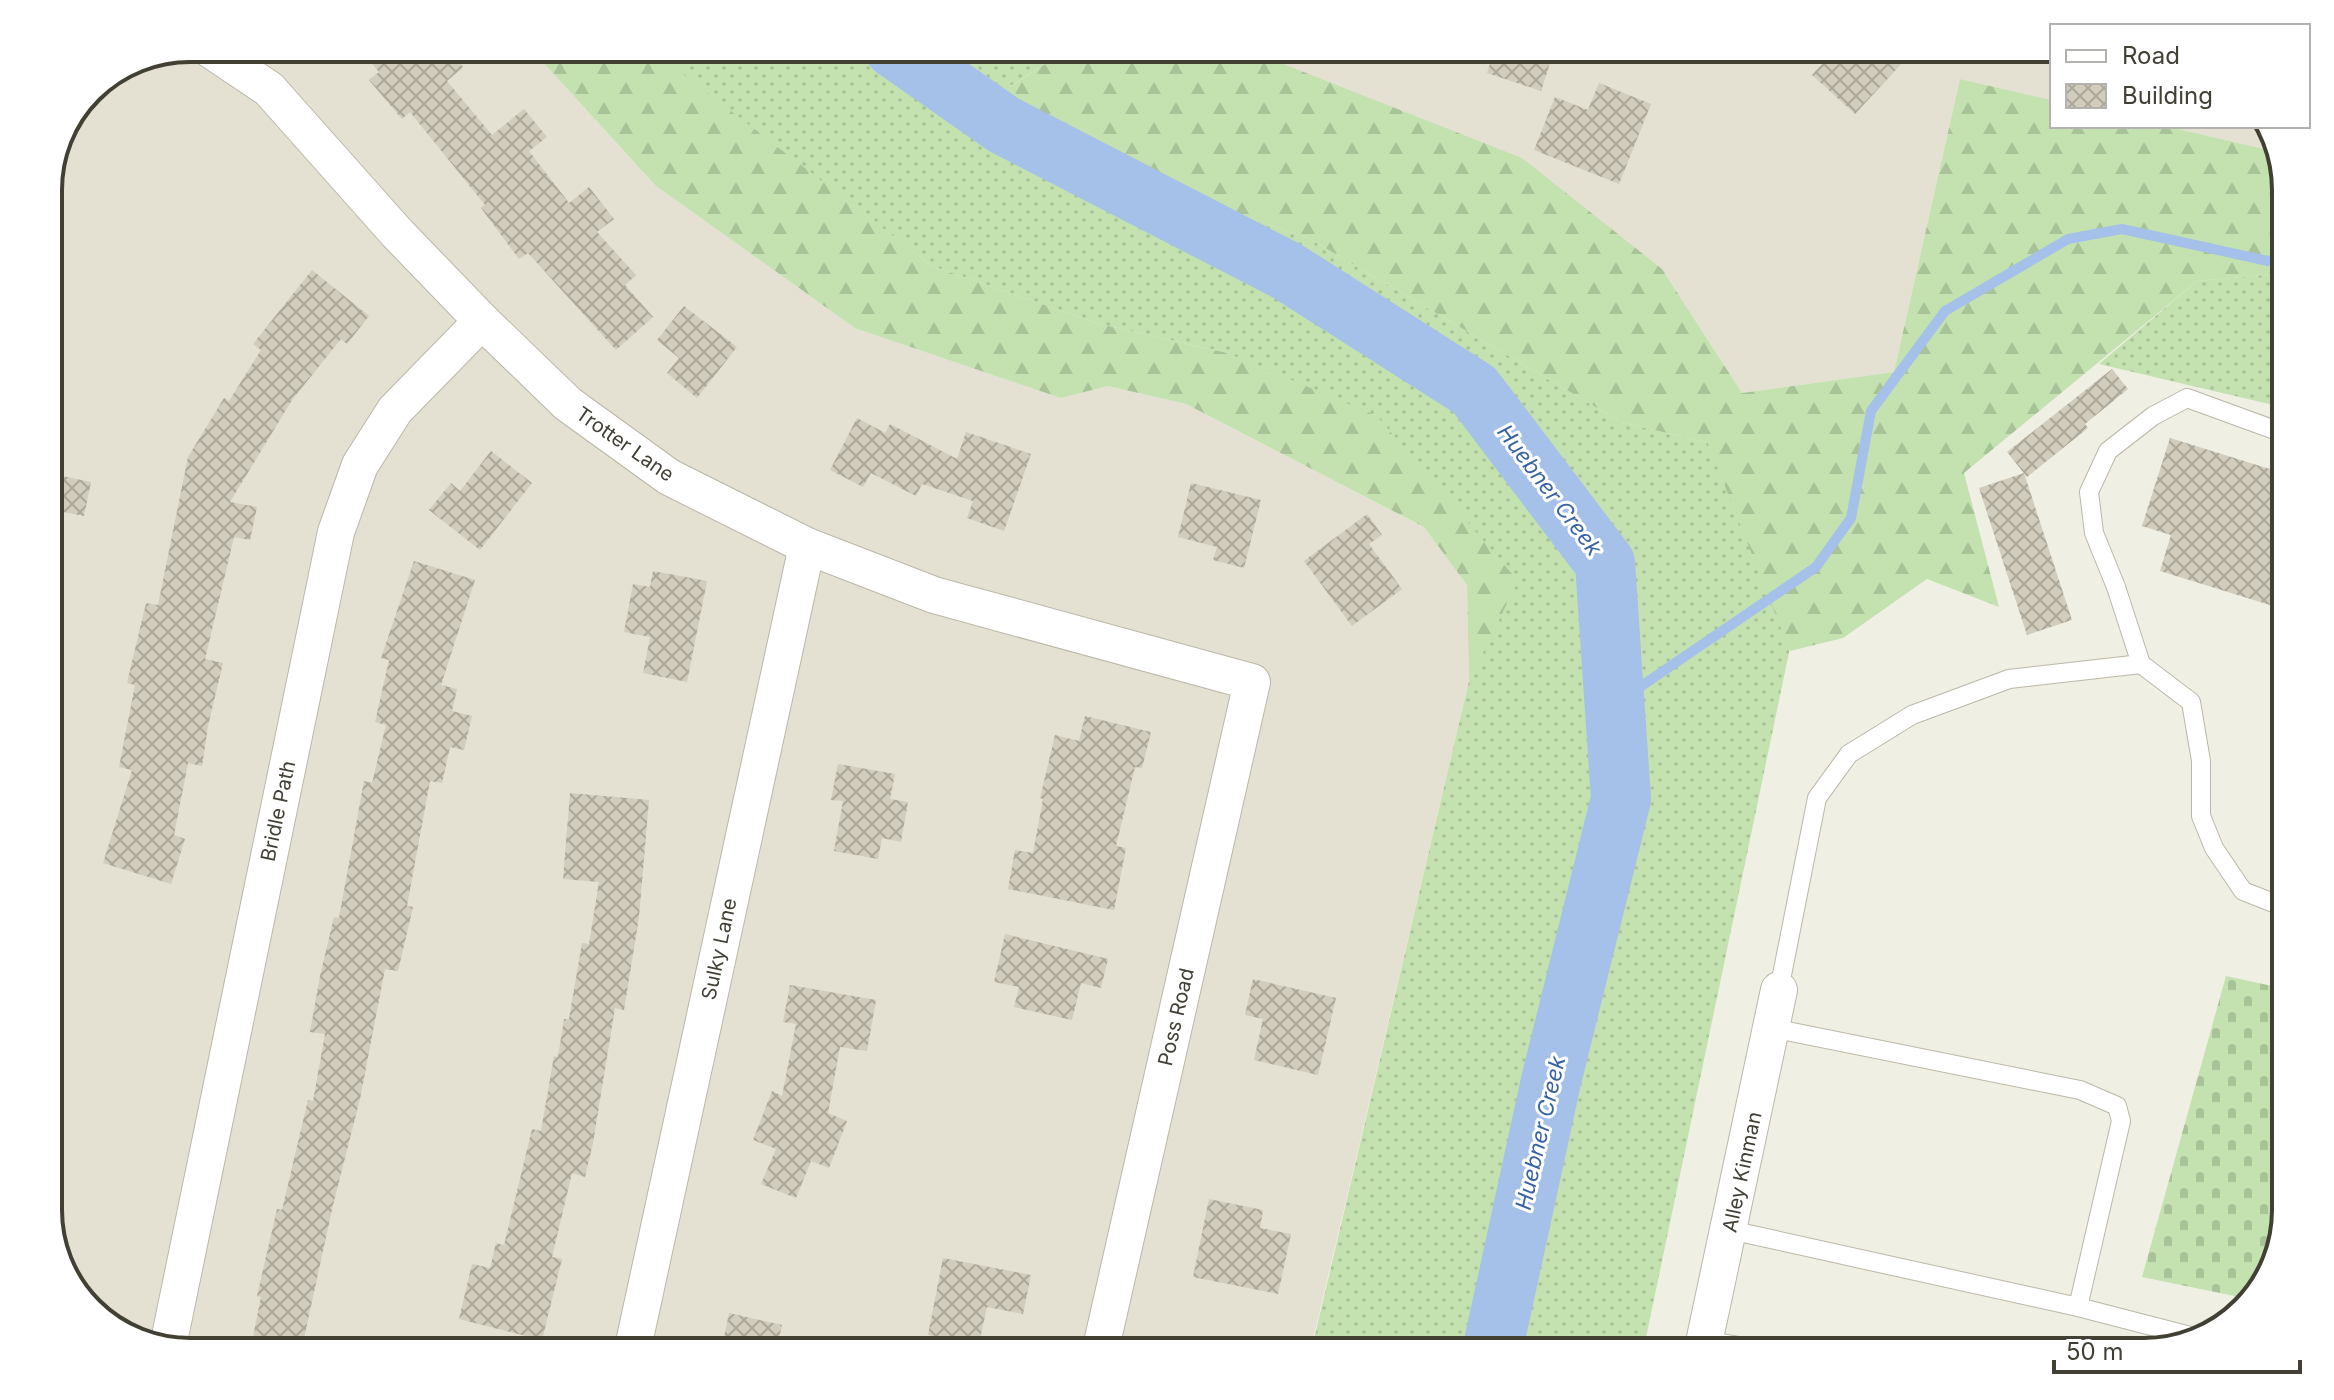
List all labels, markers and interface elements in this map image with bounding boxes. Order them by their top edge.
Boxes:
legend [2050,24,2310,128]
text: Road [2122,41,2180,70]
text: Building [2122,81,2213,110]
street label: Trotter Lane [571,401,679,487]
water label: Huebner Creek [1492,419,1608,561]
street label: Bridle Path [256,758,300,864]
street label: Sulky Lane [697,896,741,1002]
street label: Poss Road [1153,966,1199,1068]
water label: Huebner Creek [1510,1053,1571,1212]
street label: Alley Kinman [1718,1110,1766,1234]
scale bar [2054,1324,2300,1374]
text: 50 m [2066,1337,2124,1366]

